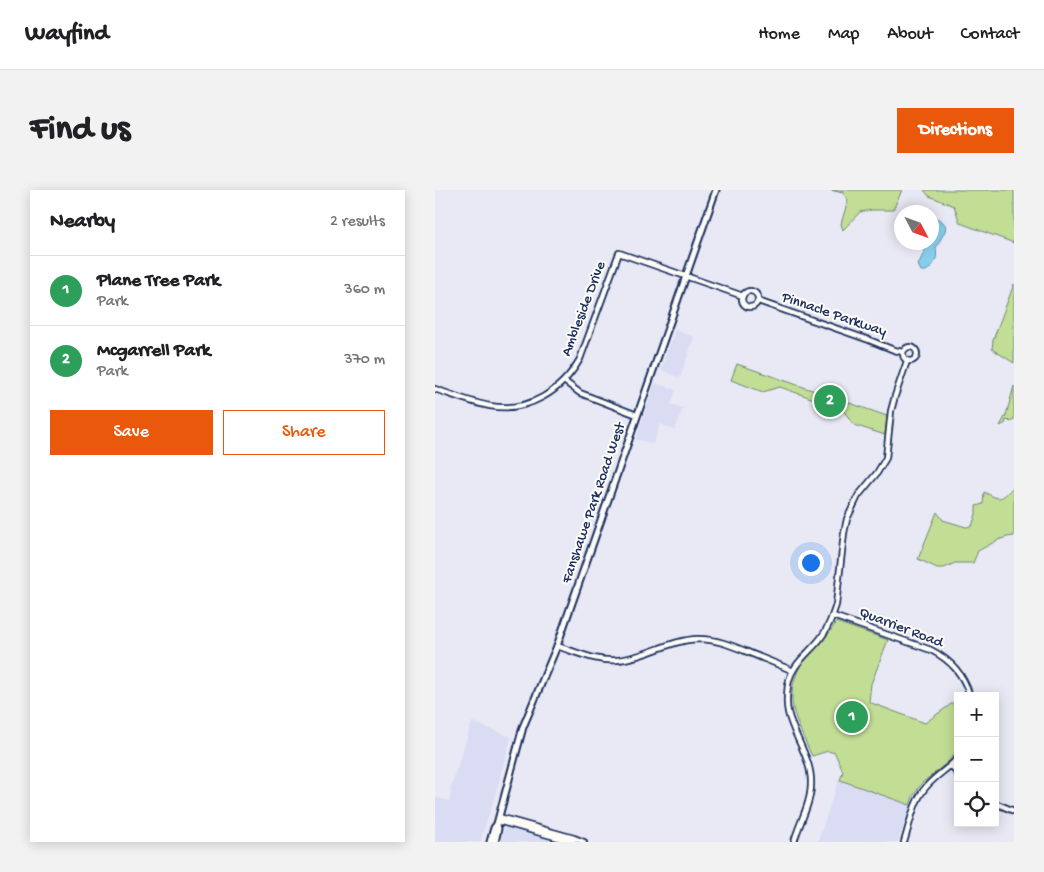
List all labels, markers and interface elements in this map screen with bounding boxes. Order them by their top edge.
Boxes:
text: Wayfind [25,20,109,49]
text: Home [758,24,800,45]
text: Map [828,24,859,45]
text: About [887,24,933,45]
text: Contact [961,24,1019,45]
button: Directions [897,108,1014,153]
text: Find us [30,110,130,151]
north arrow [894,205,939,250]
text: Nearby [50,210,115,235]
text: 2 results [330,213,385,232]
street label: Ambleside Drive [558,259,610,359]
text: Plane Tree Park [97,270,220,293]
text: 1 [63,281,69,300]
text: 360 m [344,281,385,300]
street label: Pinnacle Parkway [778,288,889,342]
text: Park [97,293,128,312]
text: Mcgarrell Park [97,340,210,363]
text: 2 [62,351,70,370]
text: 370 m [344,351,385,370]
text: Park [97,363,128,382]
pin: 2 [814,382,846,420]
button: Save [50,410,213,455]
button: Share [223,410,385,455]
street label: Fanshawe Park Road West [558,419,631,587]
your location [798,550,824,576]
street label: Quarrier Road [856,604,947,653]
map controls [954,692,999,827]
button: + [954,692,999,737]
pin: 1 [836,698,868,736]
button: − [954,737,999,782]
button: locate [954,782,999,827]

